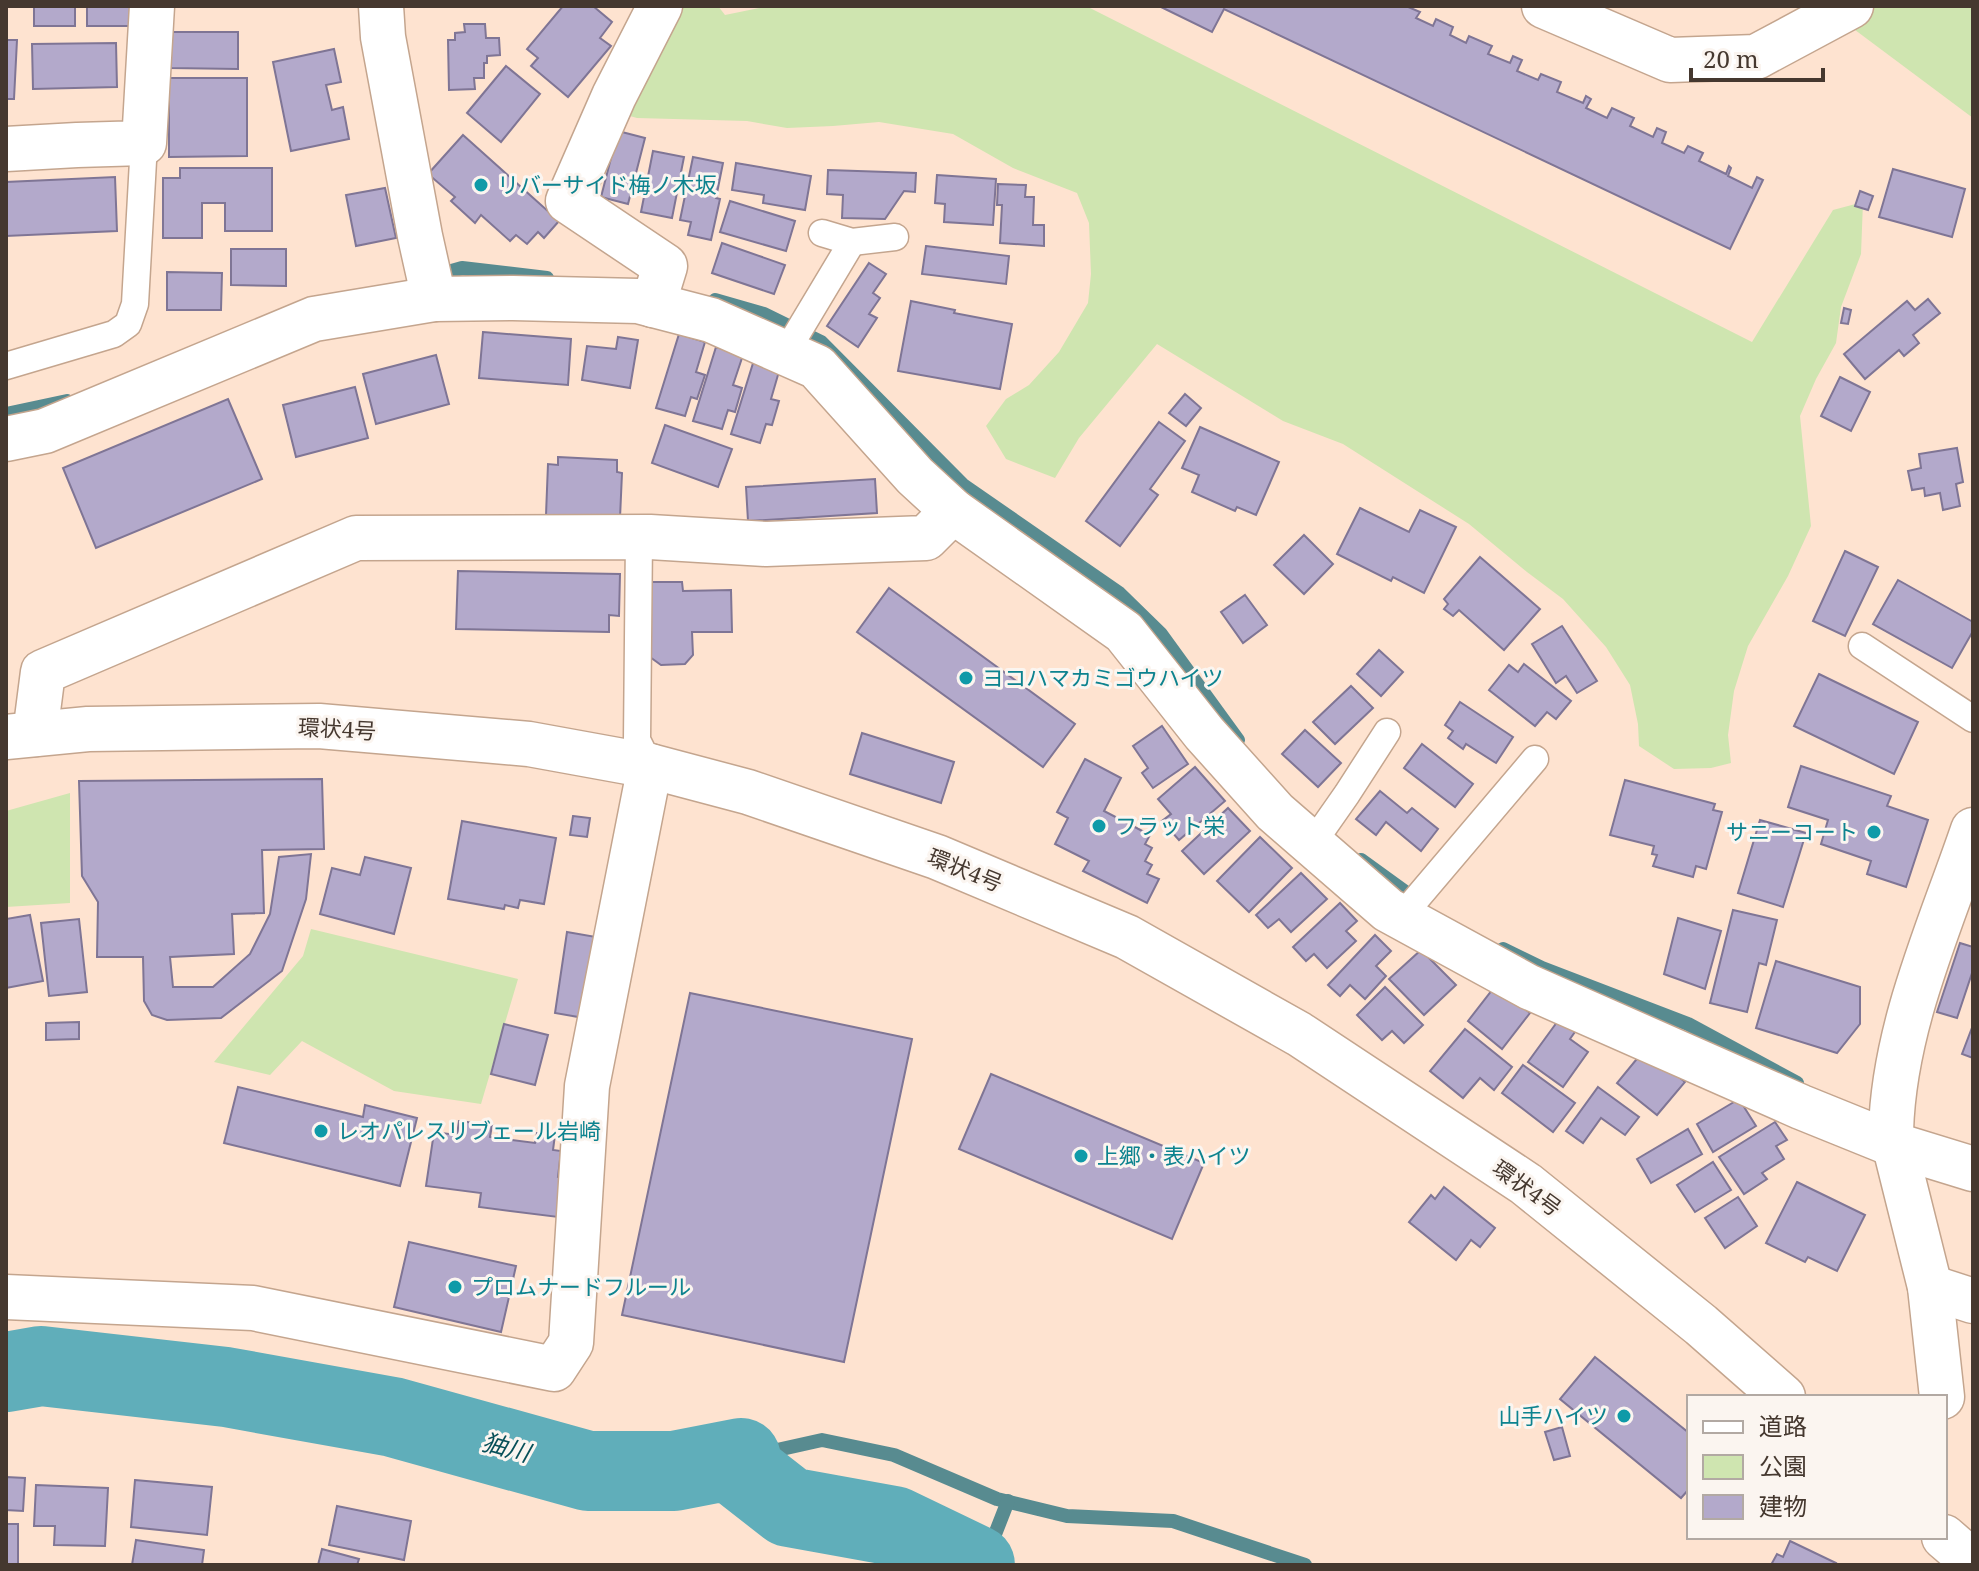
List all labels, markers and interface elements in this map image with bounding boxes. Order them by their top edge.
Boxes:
scale bar [1691,32,1823,82]
text: 20 m [1703,42,1759,75]
place label: リバーサイド梅ノ木坂 [497,169,717,199]
marker: リバーサイド梅ノ木坂 [472,176,490,194]
place label: ヨコハマカミゴウハイツ [982,662,1224,692]
marker: ヨコハマカミゴウハイツ [957,669,975,687]
street label: 環状4号 [297,711,377,745]
place label: フラット栄 [1115,810,1225,840]
place label: サニーコート [1726,816,1858,846]
marker: フラット栄 [1090,817,1108,835]
marker: サニーコート [1865,823,1883,841]
street label: 環状4号 [923,840,1007,898]
place label: レオパレスリブェール岩崎 [337,1115,601,1145]
marker: レオパレスリブェール岩崎 [312,1122,330,1140]
place label: 上郷・表ハイツ [1097,1140,1251,1170]
marker: 上郷・表ハイツ [1072,1147,1090,1165]
street label: 環状4号 [1487,1152,1568,1222]
place label: プロムナードフルール [471,1271,691,1301]
marker: プロムナードフルール [446,1278,464,1296]
legend [1687,1395,1947,1539]
place label: 山手ハイツ [1498,1400,1608,1430]
marker: 山手ハイツ [1615,1407,1633,1425]
text: 道路 [1759,1409,1807,1442]
water label: 㹨川 [479,1424,537,1469]
text: 公園 [1759,1449,1807,1482]
text: 建物 [1759,1489,1807,1522]

